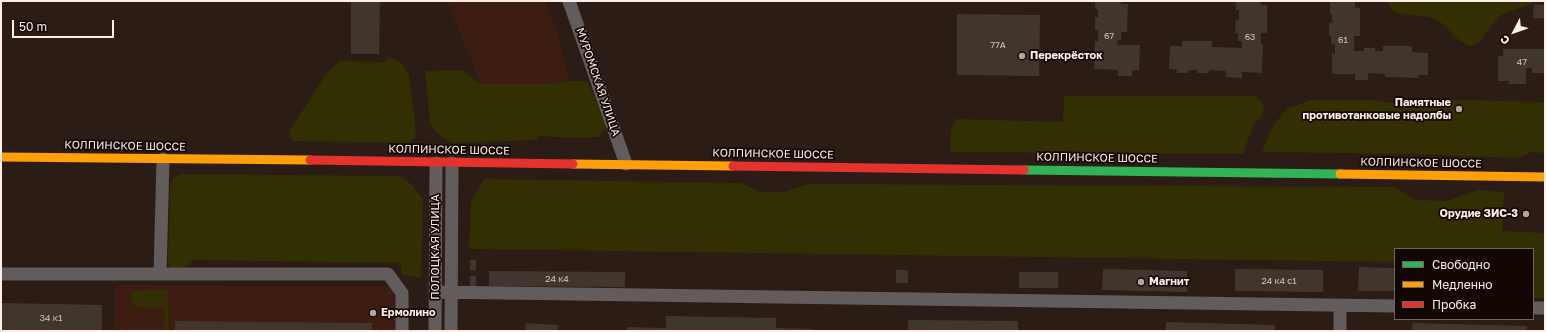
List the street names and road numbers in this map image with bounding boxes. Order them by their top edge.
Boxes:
street label: МУРОМСКАЯ УЛИЦА [573,26,623,138]
street label: КОЛПИНСКОЕ ШОССЕ [64,138,186,154]
street label: КОЛПИНСКОЕ ШОССЕ [388,142,510,158]
street label: КОЛПИНСКОЕ ШОССЕ [712,146,834,162]
street label: КОЛПИНСКОЕ ШОССЕ [1036,150,1158,166]
street label: КОЛПИНСКОЕ ШОССЕ [1360,155,1482,171]
street label: ПОЛОЦКАЯ УЛИЦА [429,194,443,300]

